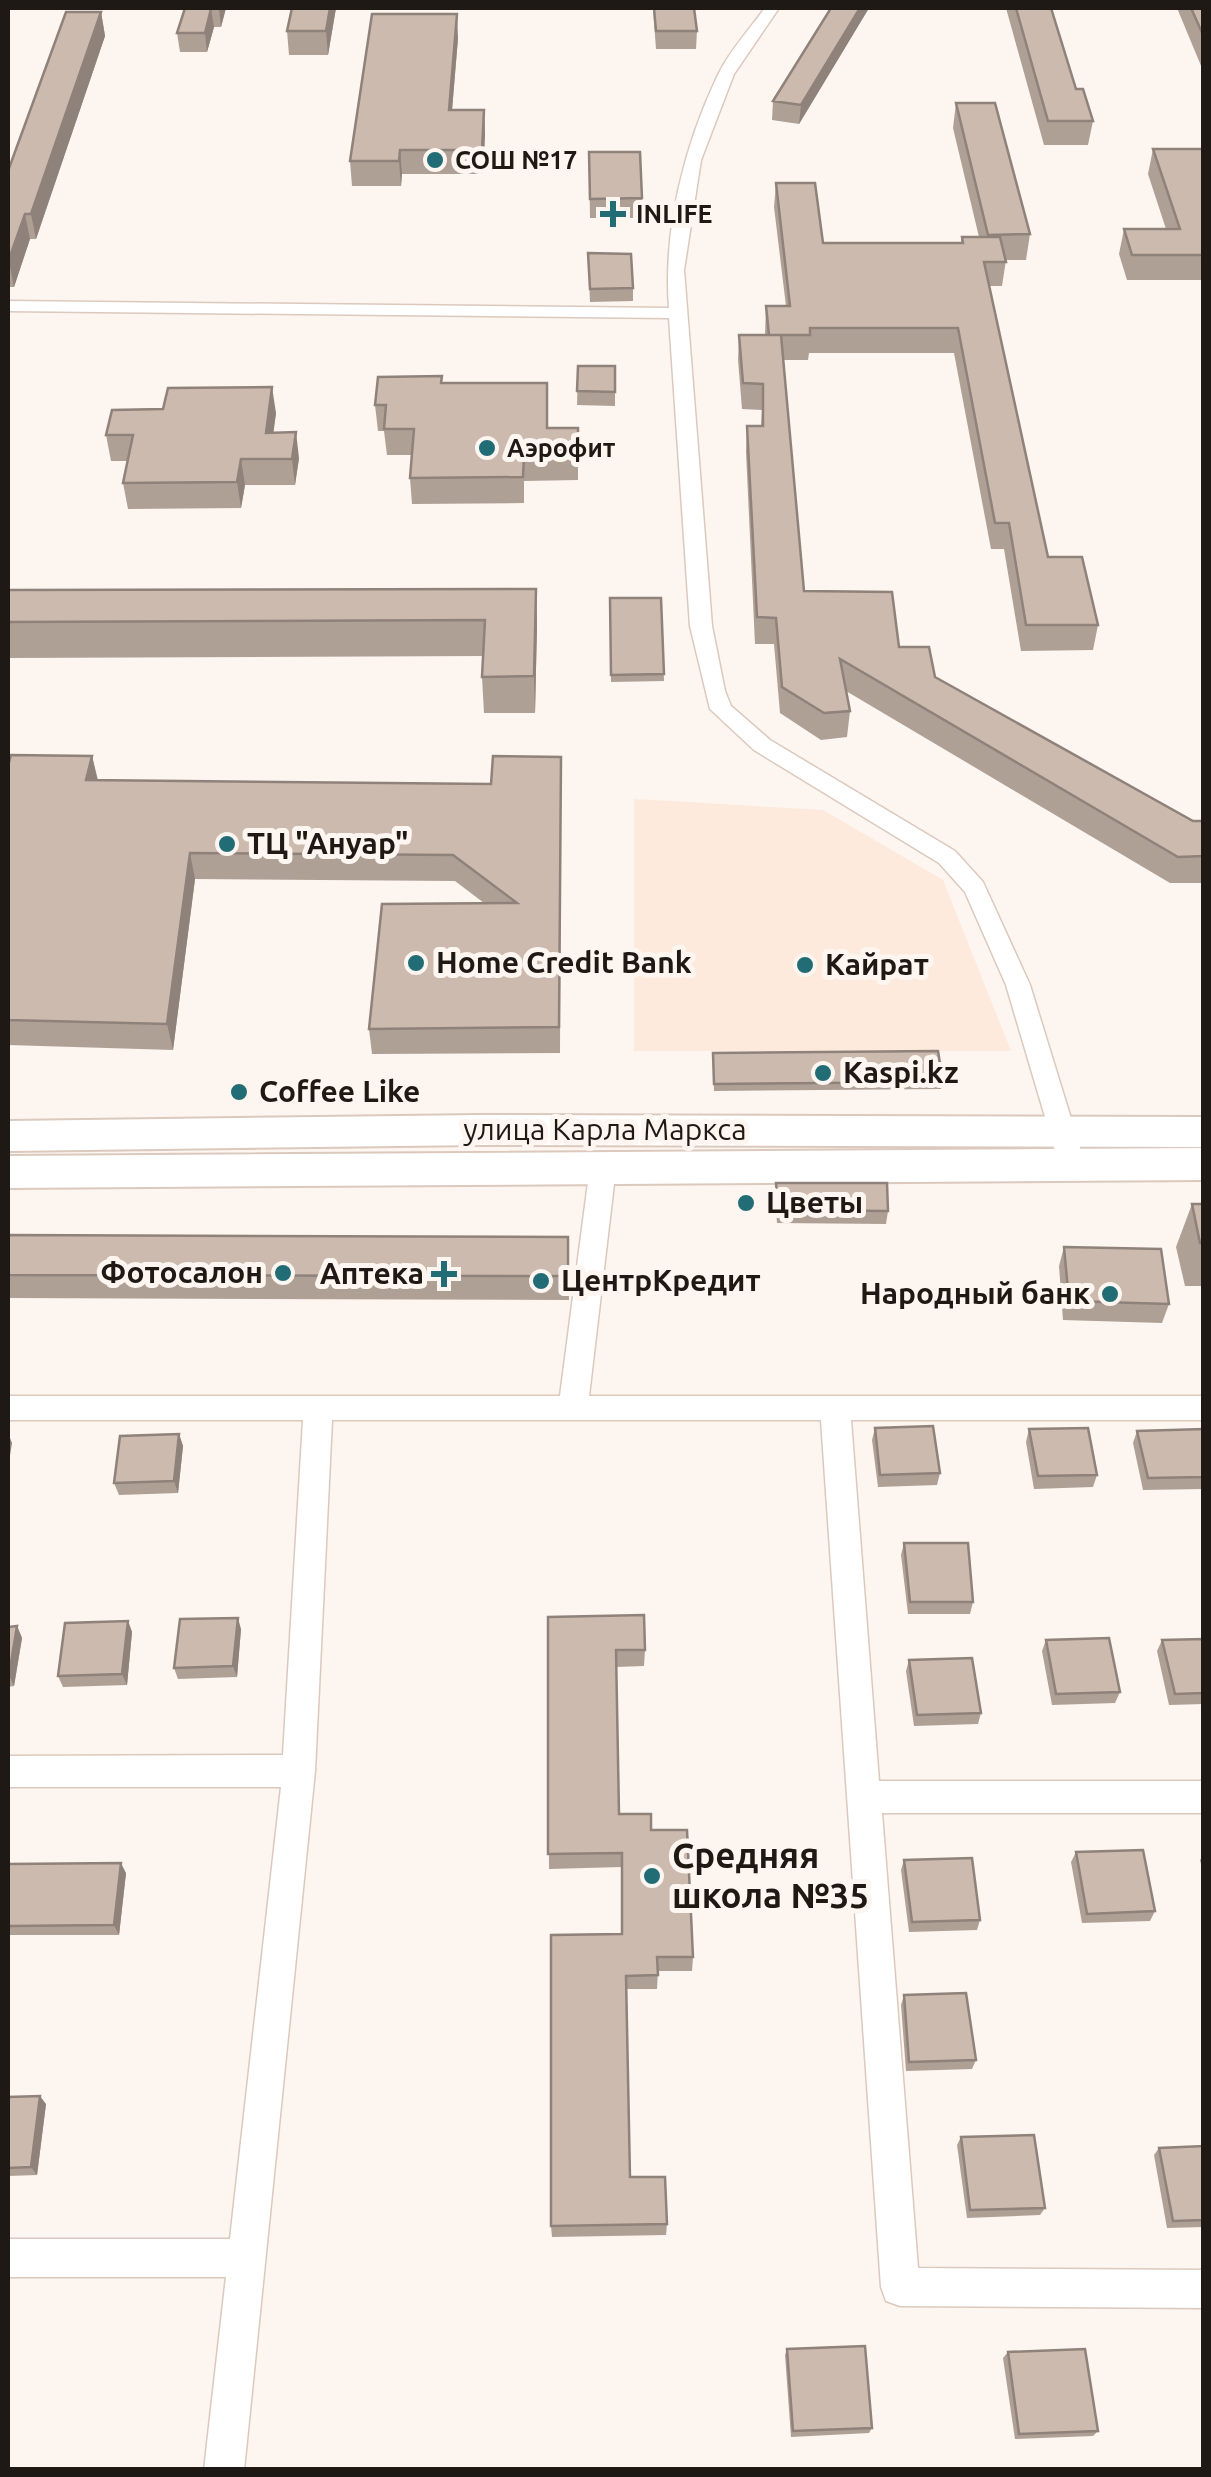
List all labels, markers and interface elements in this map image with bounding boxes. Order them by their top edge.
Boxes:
place label: СОШ №17 [455,146,577,174]
marker: СОШ №17 [424,149,446,171]
place label: INLIFE [636,200,712,228]
marker: INLIFE [600,201,626,227]
place label: Аэрофит [507,434,616,462]
marker: Аэрофит [476,437,498,459]
place label: ТЦ "Ануар" [247,826,409,860]
marker: ТЦ "Ануар" [216,833,238,855]
place label: Home Credit Bank [436,945,692,979]
place label: Кайрат [825,947,929,981]
marker: Home Credit Bank [405,952,427,974]
marker: Кайрат [794,954,816,976]
place label: Kaspi.kz [843,1055,959,1089]
marker: Kaspi.kz [812,1062,834,1084]
place label: Coffee Like [259,1074,420,1108]
marker: Coffee Like [228,1081,250,1103]
street label: улица Карла Маркса [463,1112,747,1146]
place label: Цветы [766,1185,863,1219]
marker: Цветы [735,1192,757,1214]
place label: Фотосалон [100,1255,263,1289]
place label: Аптека [320,1256,424,1290]
marker: Фотосалон [272,1262,294,1284]
marker: Аптека [433,1263,455,1285]
place label: ЦентрКредит [561,1263,761,1297]
marker: ЦентрКредит [530,1270,552,1292]
place label: Народный банк [860,1276,1090,1310]
marker: Народный банк [1099,1283,1121,1305]
place label: Средняя школа №35 [672,1835,869,1915]
marker: Средняя школа №35 [641,1865,663,1887]

